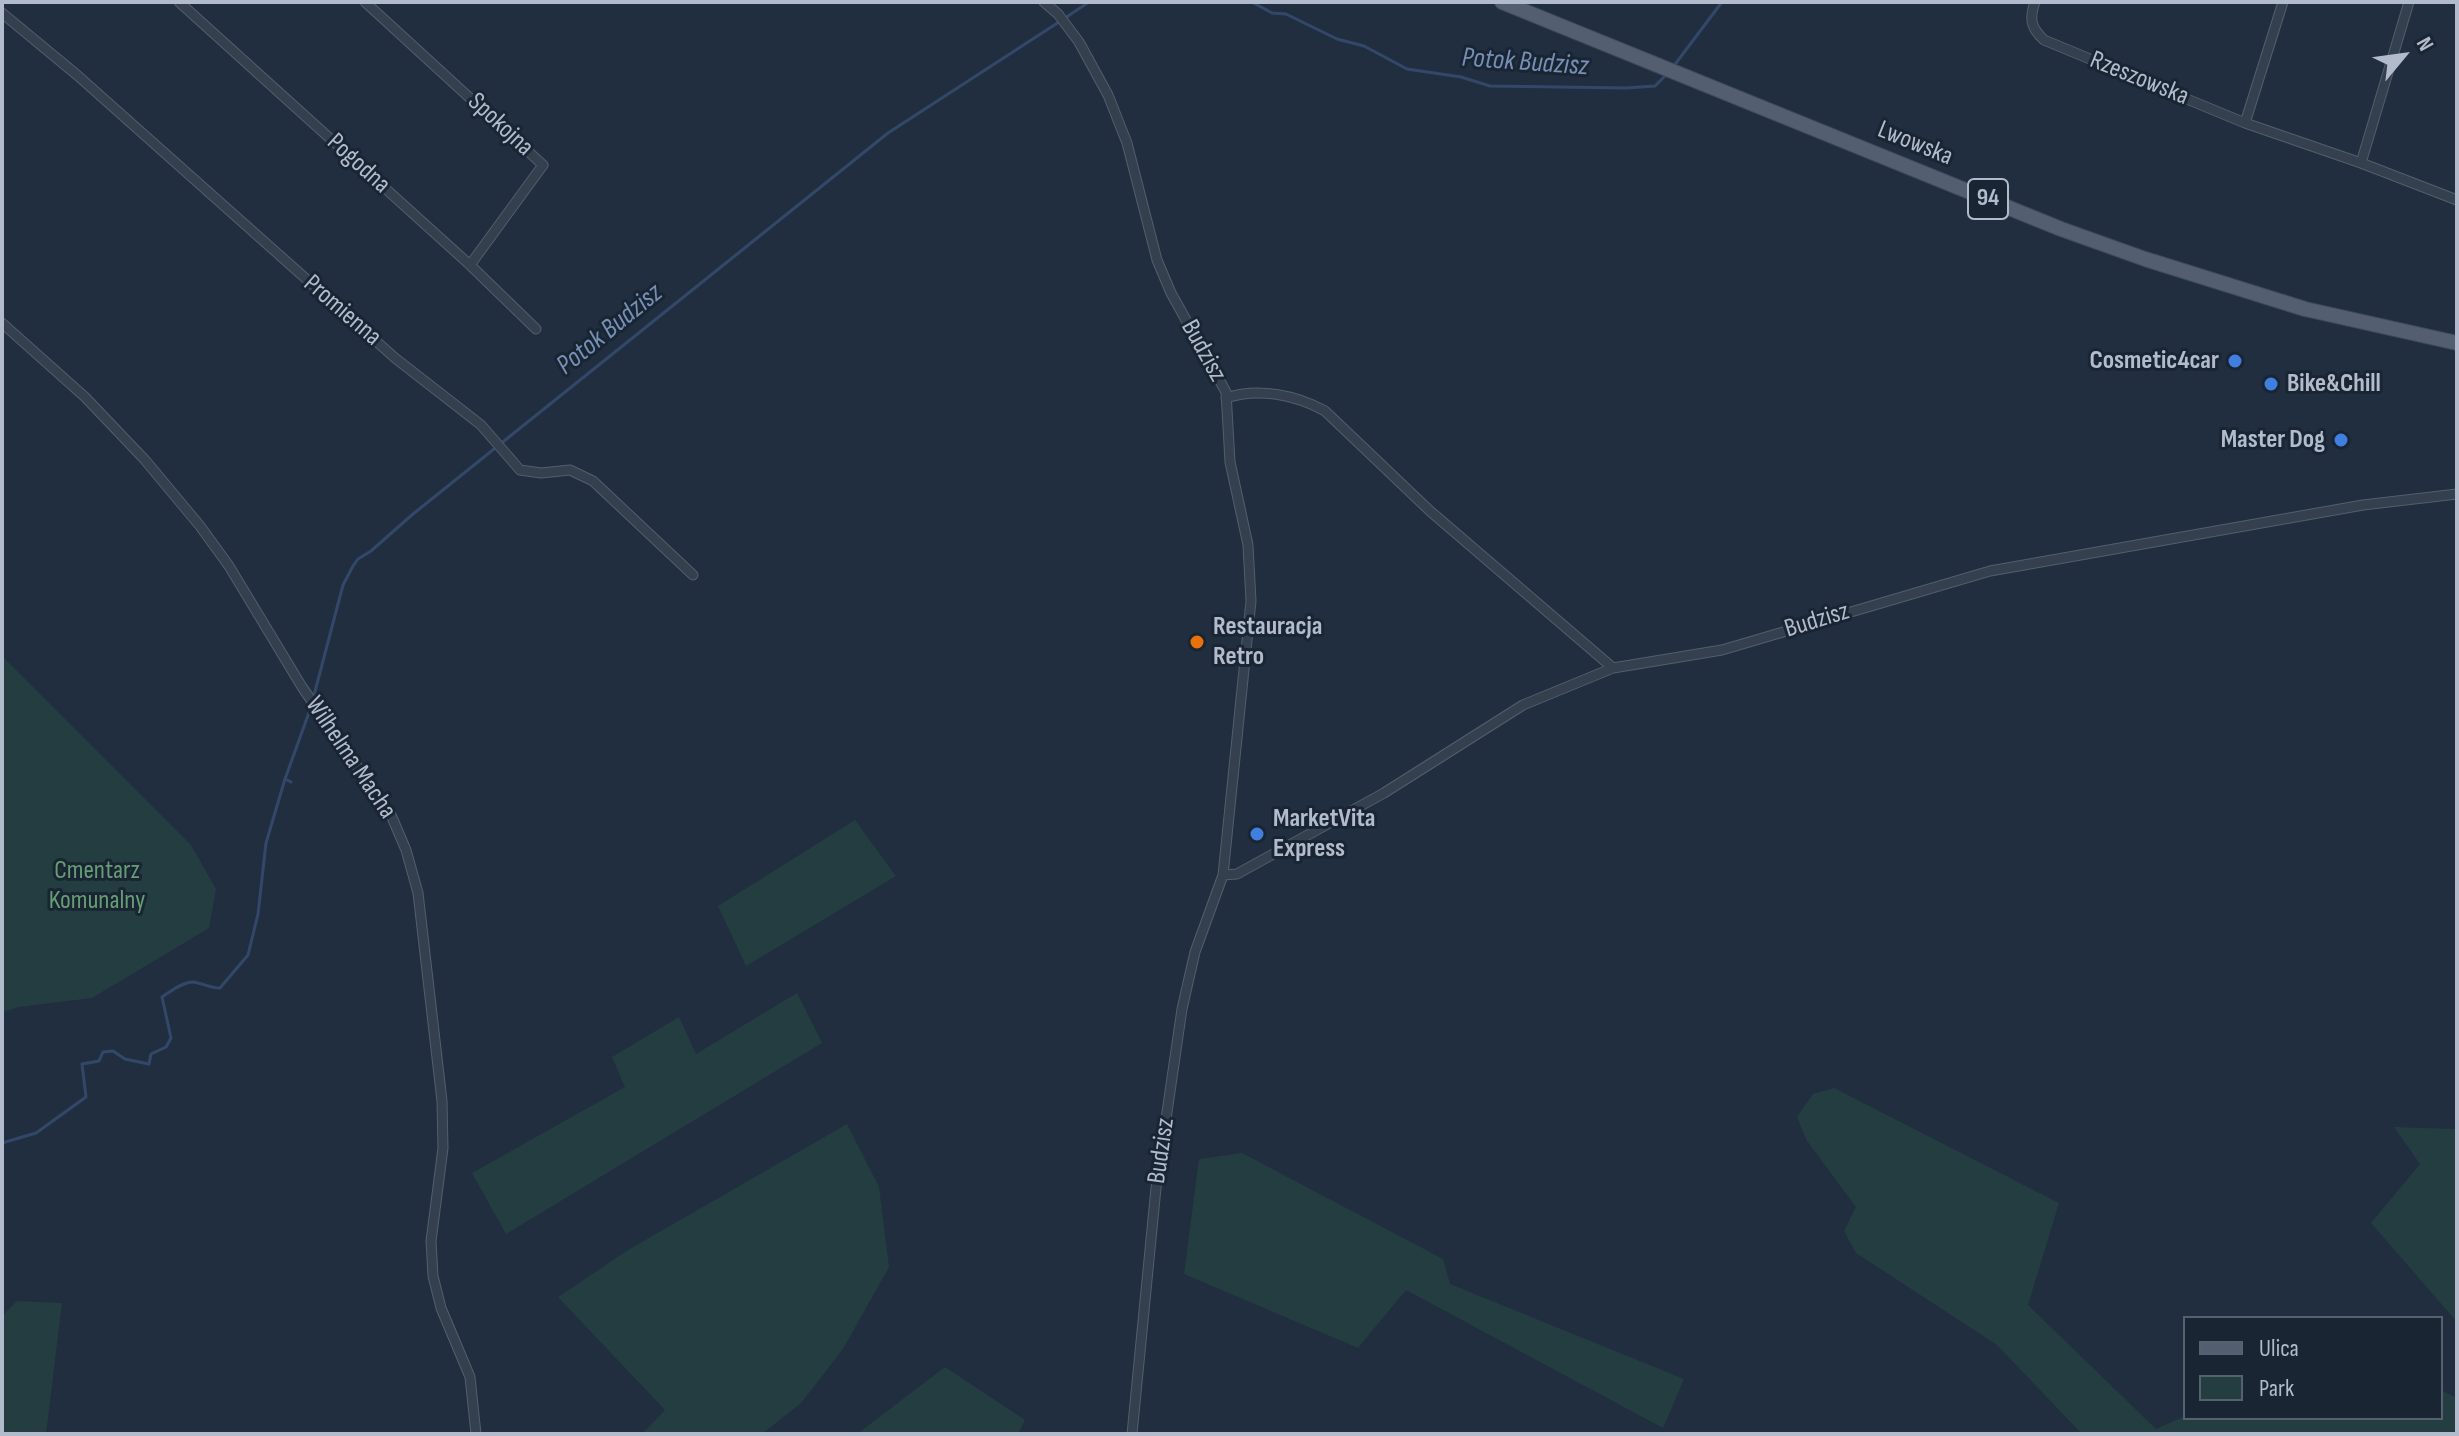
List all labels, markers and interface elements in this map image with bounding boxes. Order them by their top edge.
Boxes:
north arrow [2363,16,2443,96]
text: N [2410,32,2439,56]
water label: Potok Budzisz [1461,42,1589,84]
street label: Rzeszowska [2085,45,2193,113]
street label: Spokojna [461,87,539,163]
street label: Lwowska [1873,115,1957,173]
street label: Pogodna [320,127,396,201]
road number: 94 [1968,179,2008,219]
street label: Promienna [297,269,387,353]
water label: Potok Budzisz [550,277,670,383]
street label: Budzisz [1173,315,1233,387]
place label: Cosmetic4car [2090,345,2219,377]
marker: Cosmetic4car [2226,352,2244,370]
place label: Bike&Chill [2287,368,2381,400]
marker: Bike&Chill [2262,375,2280,393]
place label: Master Dog [2221,424,2325,456]
marker: Master Dog [2332,431,2350,449]
street label: Budzisz [1781,596,1853,646]
place label: Restauracja Retro [1213,611,1322,672]
marker: Restauracja Retro [1188,633,1206,651]
street label: Wilhelma Macha [298,691,402,825]
place label: MarketVita Express [1273,803,1375,864]
marker: MarketVita Express [1248,825,1266,843]
park label: Cmentarz Komunalny [49,855,145,916]
street label: Budzisz [1142,1116,1182,1186]
legend [2183,1316,2443,1420]
text: Ulica [2259,1334,2299,1363]
text: Park [2259,1374,2294,1403]

